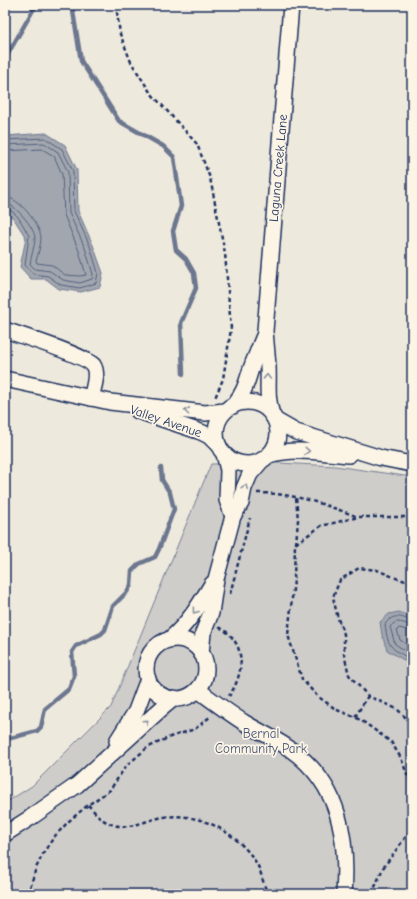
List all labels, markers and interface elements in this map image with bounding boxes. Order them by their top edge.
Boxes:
street label: Laguna Creek Lane [266,113,290,222]
one-way arrow [263,374,272,380]
street label: Valley Avenue [128,402,204,440]
one-way arrow [184,406,190,415]
one-way arrow [304,447,310,456]
one-way arrow [241,483,249,490]
one-way arrow [193,606,200,613]
one-way arrow [141,719,149,727]
park label: Bernal Community Park [215,726,308,756]

